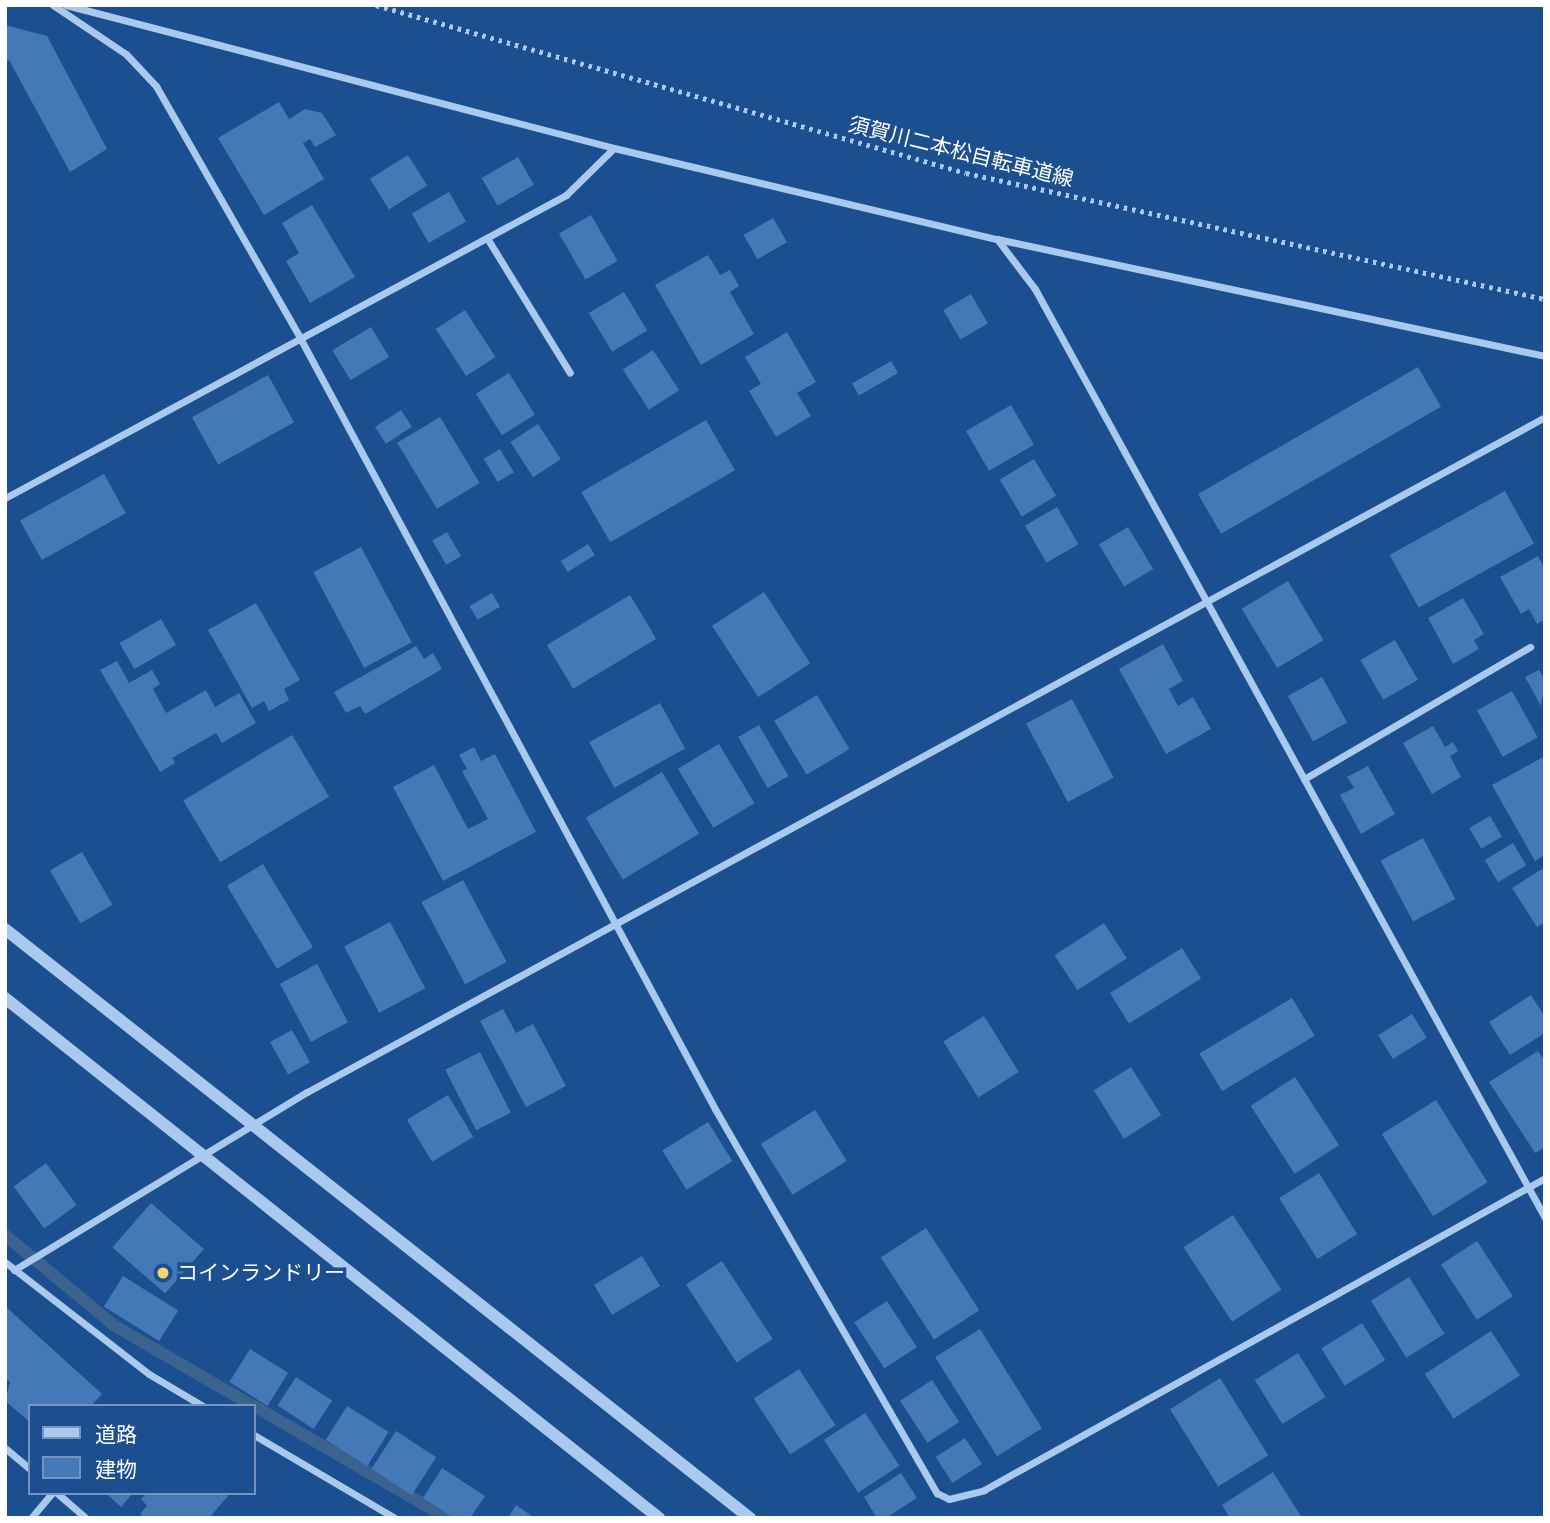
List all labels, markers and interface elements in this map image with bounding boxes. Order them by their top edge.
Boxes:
street label: 須賀川二本松自転車道線 [846,112,1076,192]
place label: コインランドリー [177,1260,345,1286]
marker: コインランドリー [155,1265,171,1281]
legend [28,1404,256,1495]
text: 道路 [95,1423,137,1447]
text: 建物 [95,1458,137,1482]

